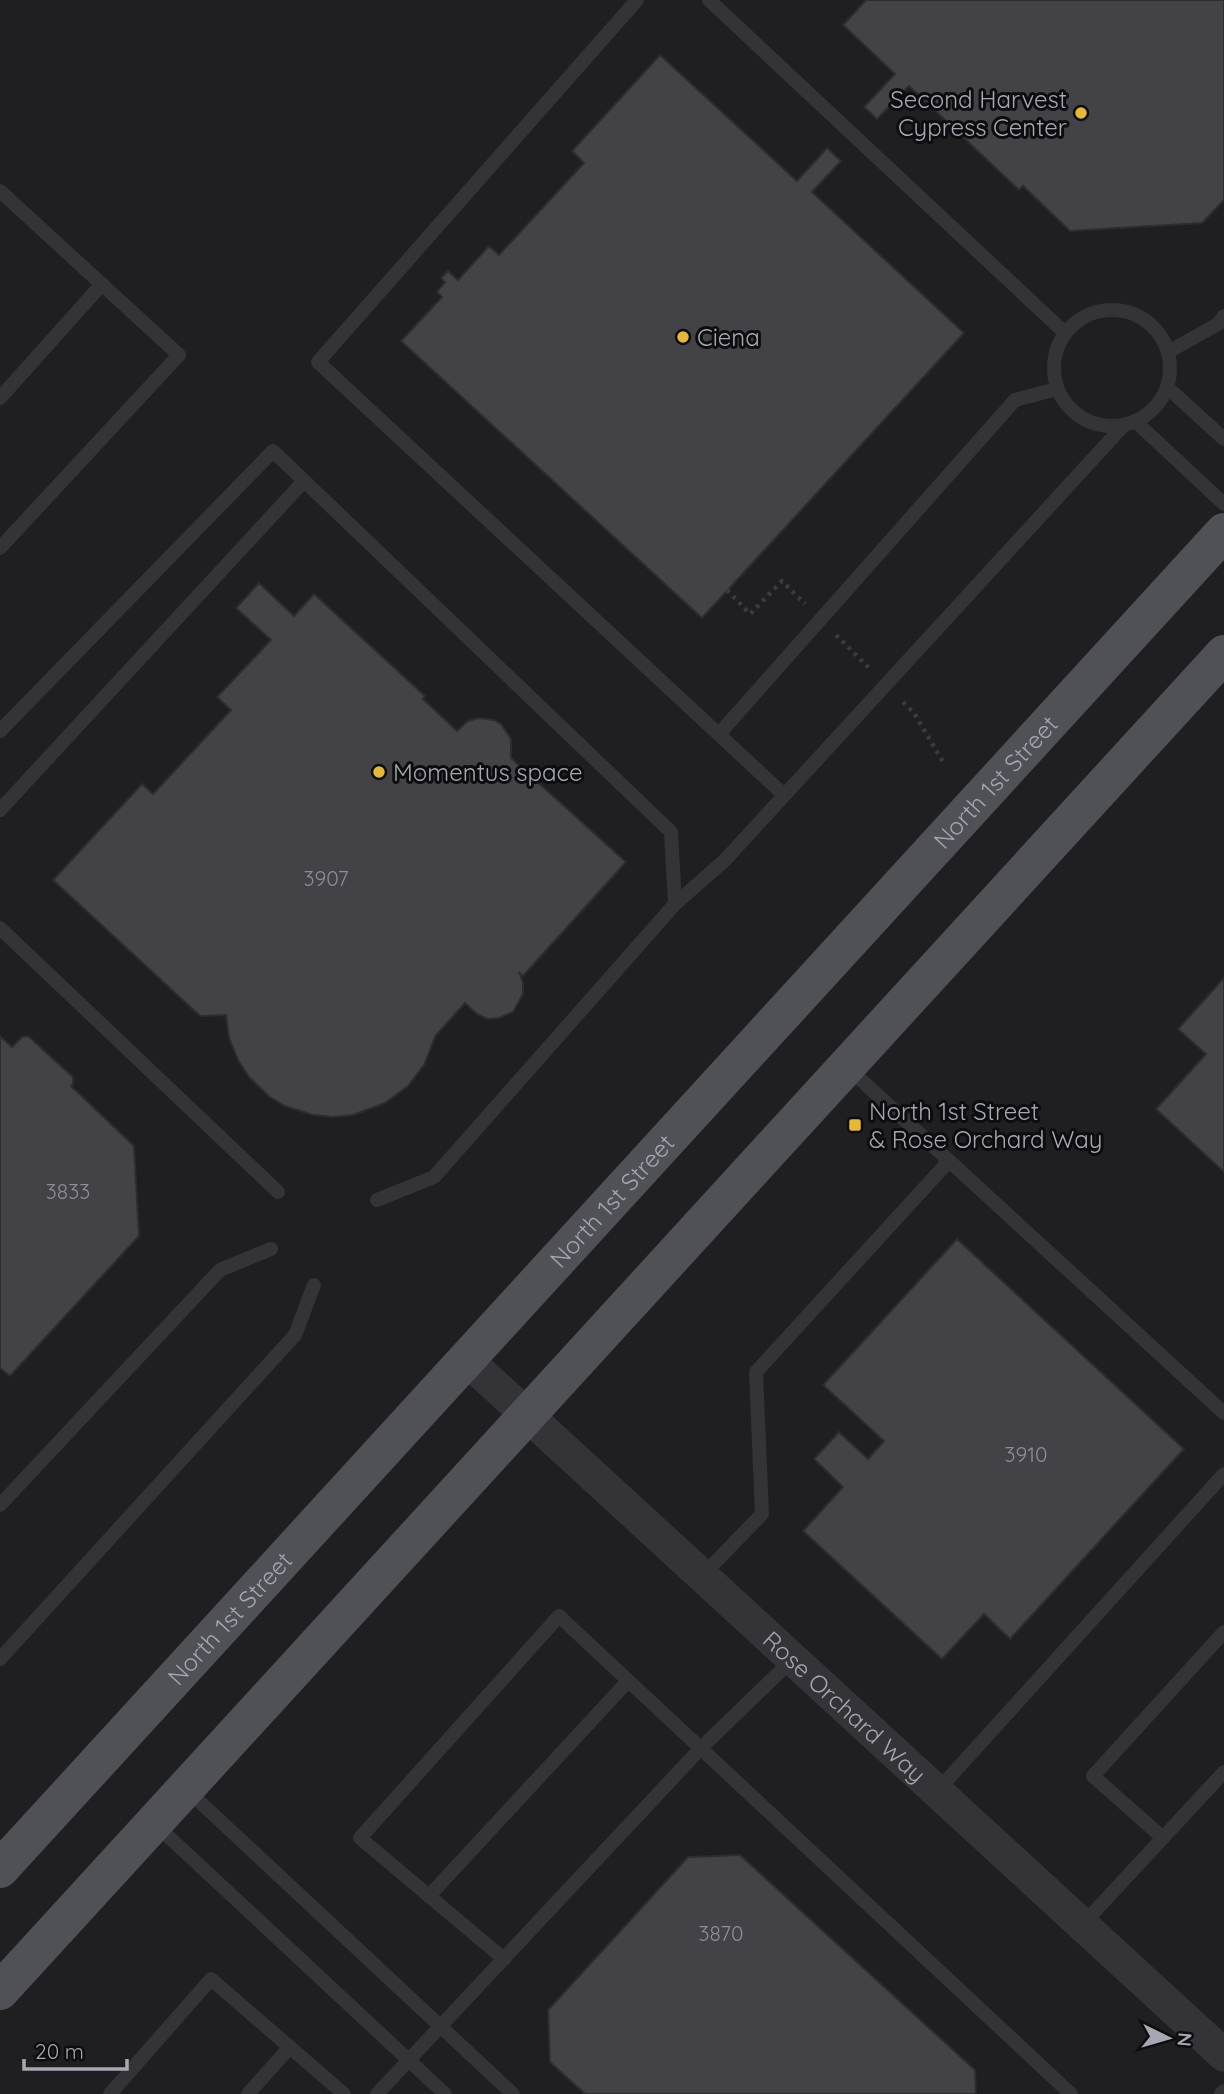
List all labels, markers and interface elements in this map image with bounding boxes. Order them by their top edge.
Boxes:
place label: Second Harvest Cypress Center [890,84,1067,142]
marker: Second Harvest Cypress Center [1073,105,1089,121]
place label: Ciena [697,322,760,352]
marker: Ciena [675,329,691,345]
street label: North 1st Street [927,709,1064,855]
place label: Momentus space [393,757,583,787]
marker: Momentus space [371,764,387,780]
house number: 3907 [304,865,349,891]
place label: North 1st Street & Rose Orchard Way [869,1096,1102,1154]
marker: North 1st Street & Rose Orchard Way [847,1117,863,1133]
street label: North 1st Street [543,1128,680,1274]
house number: 3833 [46,1178,90,1204]
house number: 3910 [1004,1441,1048,1467]
street label: North 1st Street [161,1545,298,1691]
street label: Rose Orchard Way [757,1624,932,1789]
house number: 3870 [699,1920,743,1946]
north arrow [1133,2003,1203,2073]
scale bar [24,2028,128,2072]
text: N [1172,2031,1197,2047]
text: 20 m [35,2038,84,2064]

